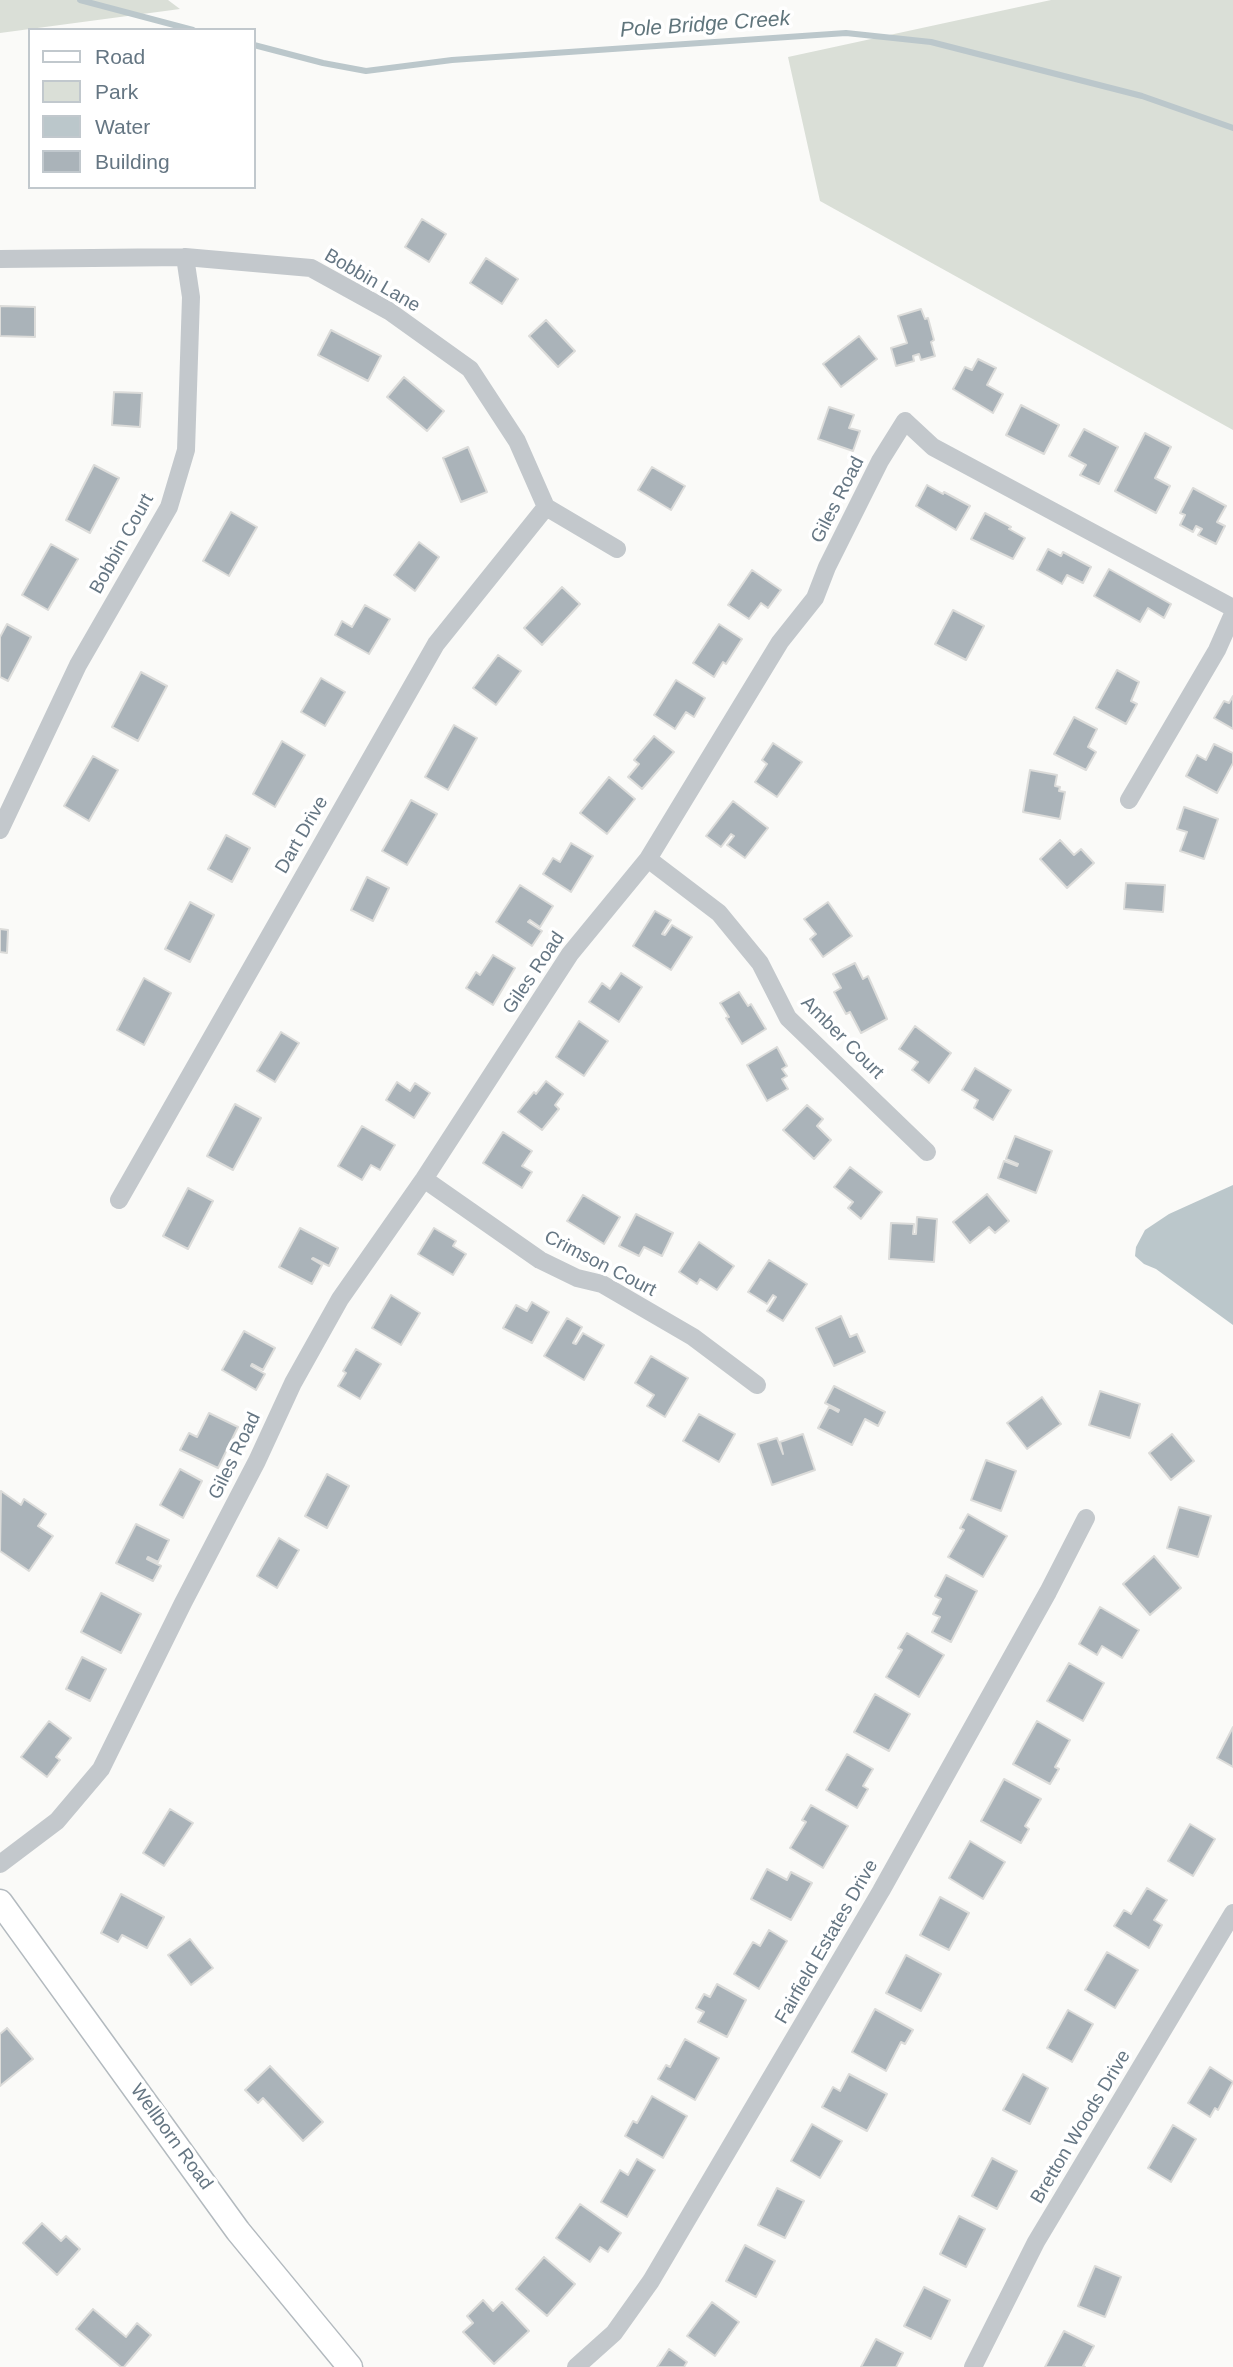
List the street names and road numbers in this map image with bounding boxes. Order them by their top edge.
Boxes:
street label: Bobbin Lane [320,244,424,318]
street label: Giles Road [807,453,869,547]
street label: Bobbin Court [85,490,159,598]
street label: Dart Drive [271,792,333,878]
street label: Giles Road [498,928,570,1018]
street label: Amber Court [796,992,888,1084]
street label: Crimson Court [540,1226,660,1302]
street label: Giles Road [204,1409,266,1503]
street label: Fairfield Estates Drive [771,1856,883,2028]
street label: Bretton Woods Drive [1026,2046,1136,2208]
street label: Wellborn Road [125,2080,217,2194]

